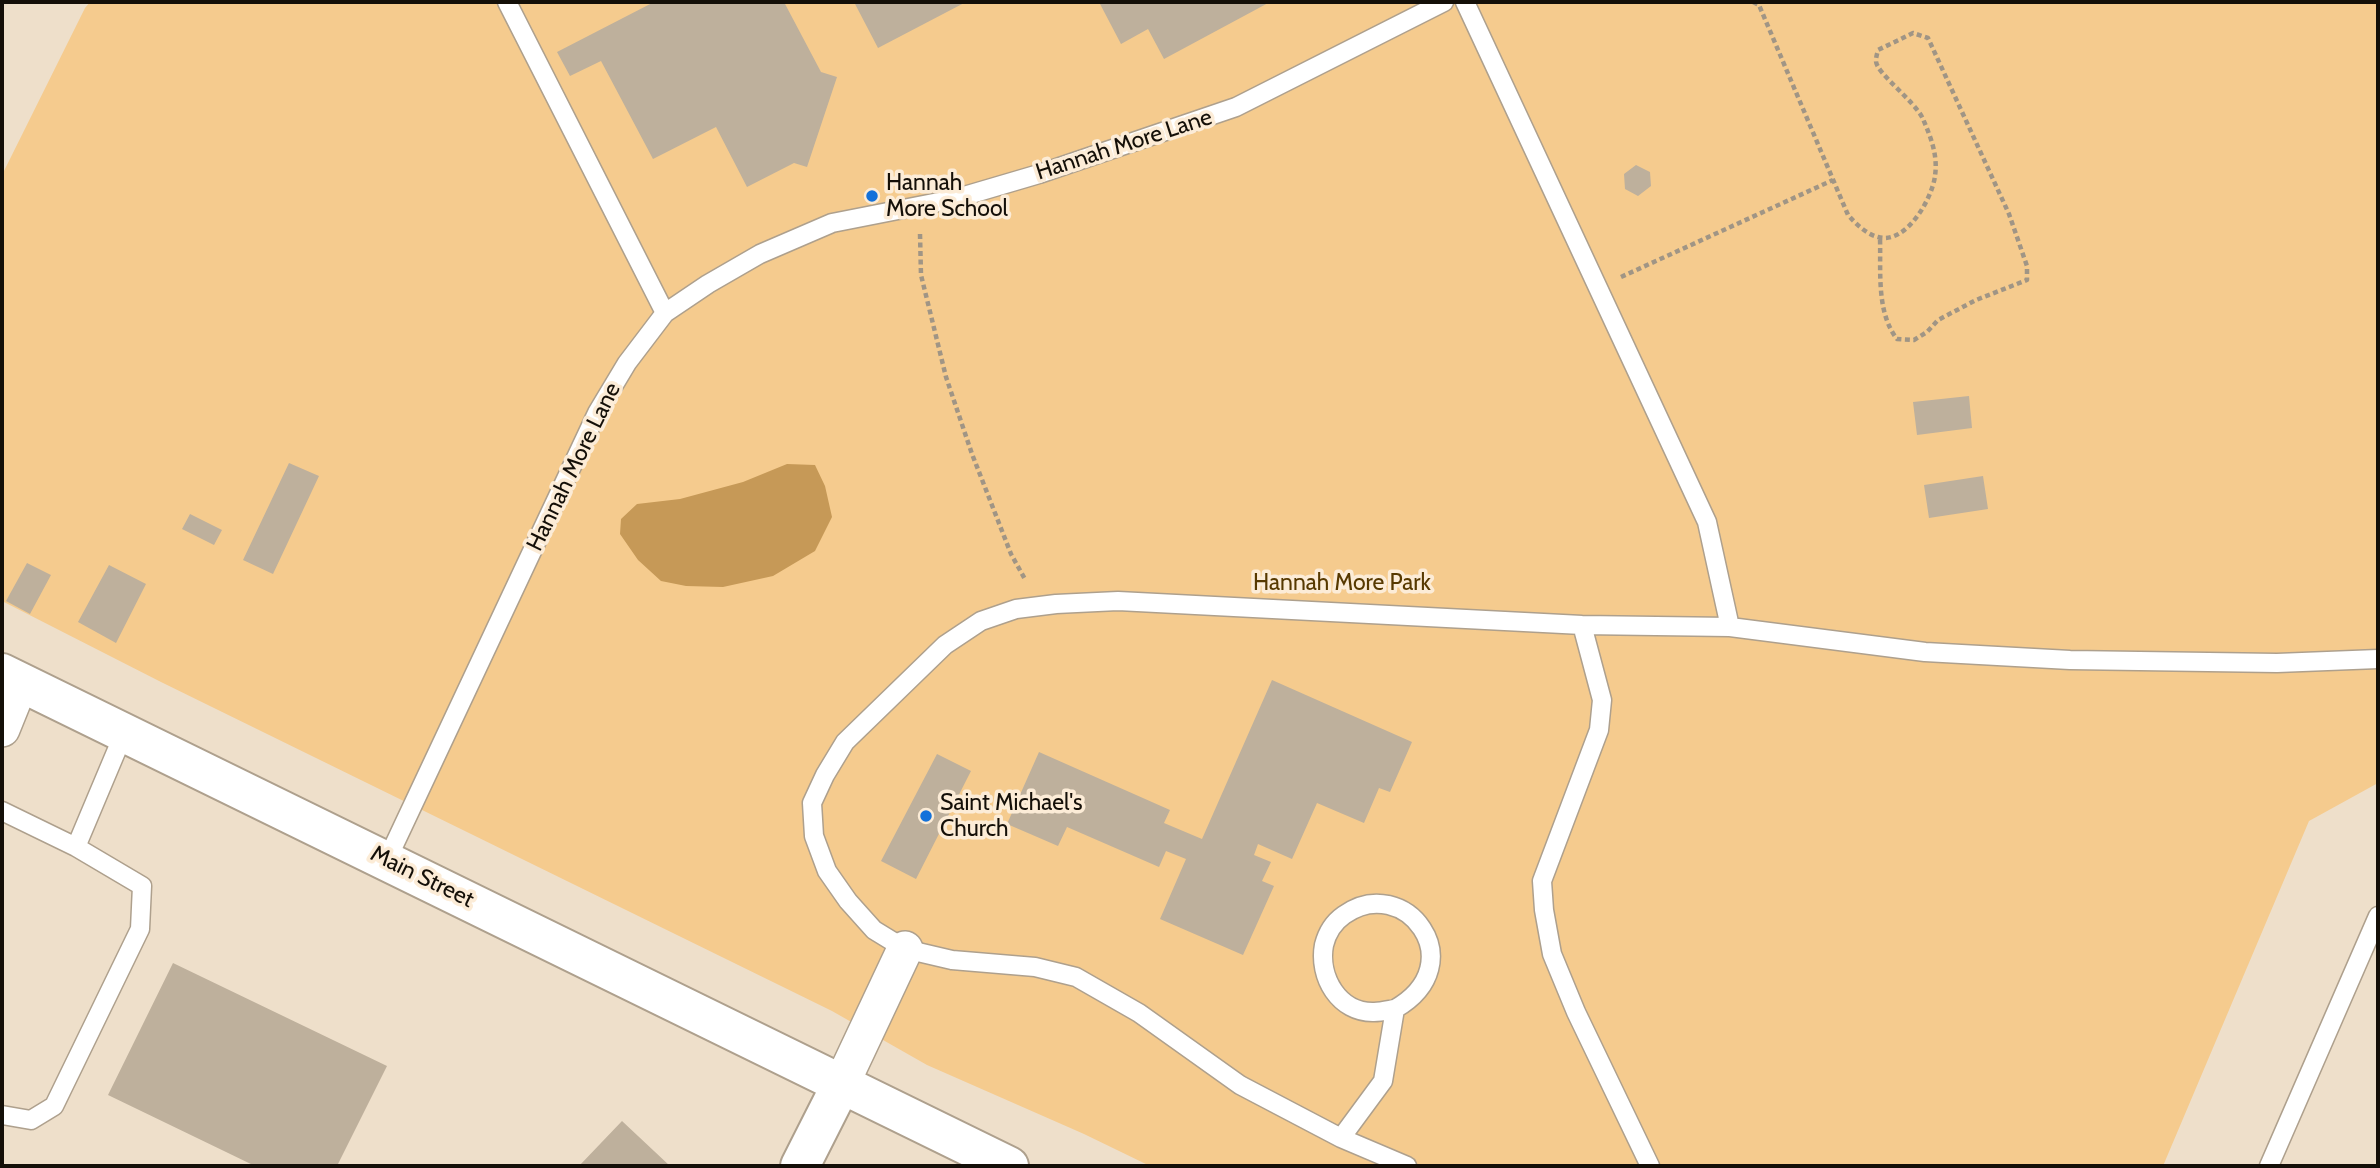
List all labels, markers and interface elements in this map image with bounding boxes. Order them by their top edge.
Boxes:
street label: Hannah More Lane [1032,104,1216,186]
place label: Hannah More School [886,169,1008,223]
marker: Hannah More School [864,188,880,204]
street label: Hannah More Lane [521,378,627,556]
park label: Hannah More Park [1253,569,1431,597]
place label: Saint Michael's Church [940,789,1082,843]
marker: Saint Michael's Church [918,808,934,824]
street label: Main Street [366,840,478,914]

